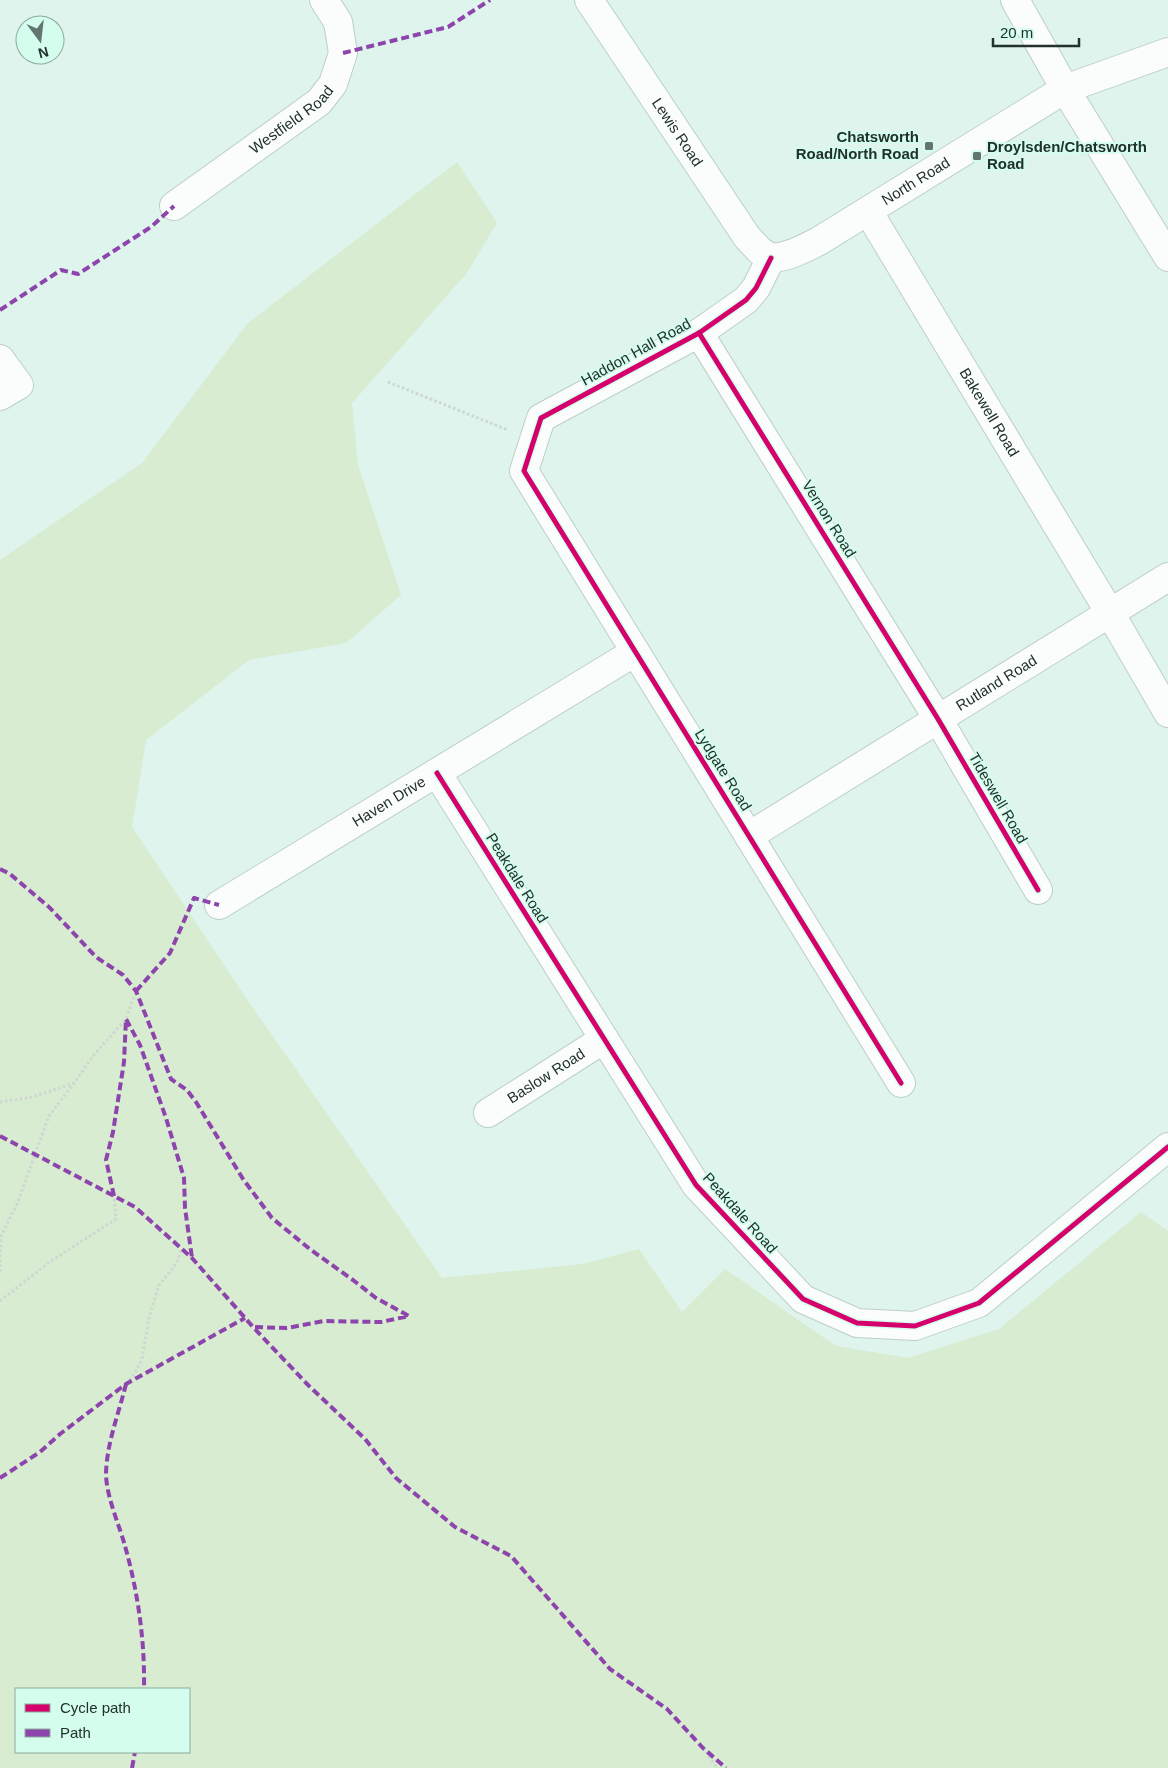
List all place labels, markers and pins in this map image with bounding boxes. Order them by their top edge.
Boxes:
place label: Chatsworth Road/North Road [796,128,919,162]
place label: Droylsden/Chatsworth Road [987,138,1147,172]
marker: Chatsworth Road/North Road [923,140,935,152]
marker: Droylsden/Chatsworth Road [971,150,983,162]

